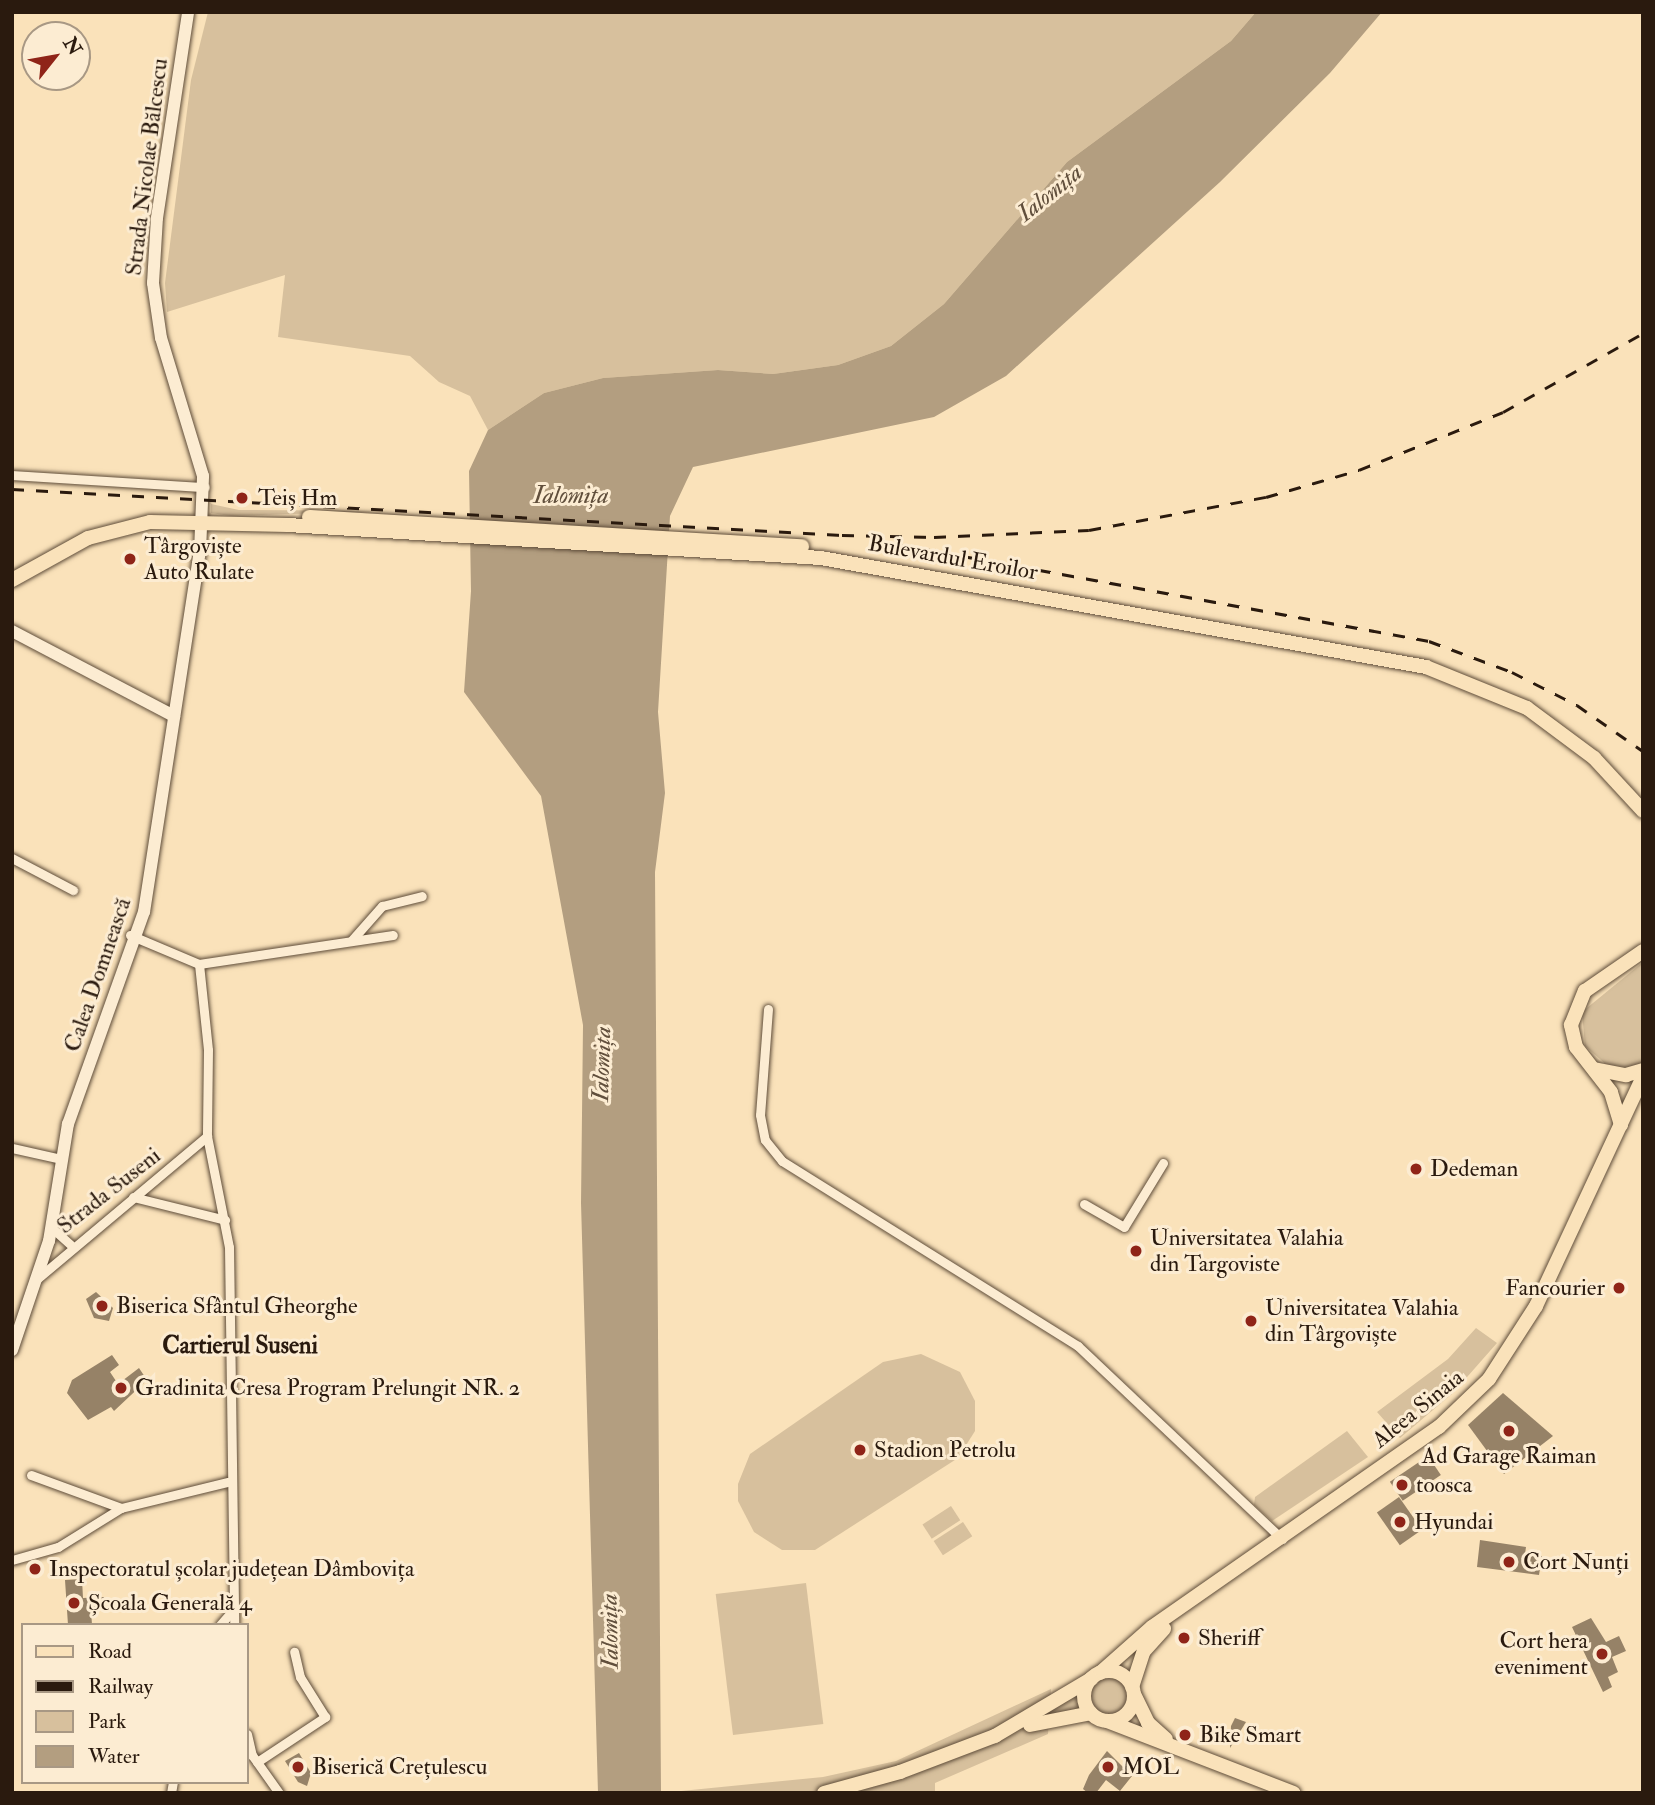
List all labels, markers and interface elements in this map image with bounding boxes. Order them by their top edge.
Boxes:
north arrow [21,21,91,91]
text: N [58,33,87,60]
street label: Strada Nicolae Bălcescu [120,57,174,277]
water label: Ialomița [1012,158,1088,228]
water label: Ialomița [533,482,609,510]
place label: Teiș Hm [258,484,337,512]
marker: Teiș Hm [232,488,252,508]
street label: Bulevardul Eroilor [866,530,1040,586]
place label: Târgoviște Auto Rulate [144,532,254,586]
marker: Târgoviște Auto Rulate [122,551,138,567]
street label: Calea Domnească [59,894,137,1056]
water label: Ialomița [586,1026,618,1102]
street label: Strada Suseni [52,1142,166,1240]
place label: Dedeman [1430,1155,1518,1183]
marker: Dedeman [1408,1161,1424,1177]
place label: Universitatea Valahia din Targoviste [1150,1224,1343,1278]
marker: Universitatea Valahia din Targoviste [1128,1243,1144,1259]
place label: Fancourier [1505,1274,1605,1302]
marker: Fancourier [1611,1280,1627,1296]
place label: Biserica Sfântul Gheorghe [116,1292,358,1320]
place label: Universitatea Valahia din Târgoviște [1265,1294,1458,1348]
marker: Biserica Sfântul Gheorghe [94,1298,110,1314]
marker: Universitatea Valahia din Târgoviște [1243,1313,1259,1329]
district label: Cartierul Suseni [162,1332,318,1360]
street label: Aleea Sinaia [1367,1364,1469,1454]
place label: Gradinita Cresa Program Prelungit NR. 2 [135,1374,520,1402]
marker: Gradinita Cresa Program Prelungit NR. 2 [113,1380,129,1396]
marker: Ad Garage Raiman [1501,1423,1517,1439]
place label: Stadion Petrolu [874,1436,1016,1464]
marker: Stadion Petrolu [852,1442,868,1458]
place label: Ad Garage Raiman [1422,1442,1596,1470]
place label: toosca [1416,1471,1472,1499]
marker: toosca [1394,1477,1410,1493]
place label: Hyundai [1414,1508,1493,1536]
marker: Hyundai [1392,1514,1408,1530]
place label: Cort Nunți [1523,1548,1629,1576]
marker: Cort Nunți [1501,1554,1517,1570]
place label: Inspectoratul școlar județean Dâmbovița [49,1555,414,1583]
marker: Inspectoratul școlar județean Dâmbovița [27,1561,43,1577]
place label: Școala Generală 4 [88,1589,252,1617]
water label: Ialomița [595,1593,625,1669]
marker: Școala Generală 4 [66,1595,82,1611]
legend [21,1623,248,1784]
place label: Sheriff [1198,1624,1260,1652]
place label: Cort hera eveniment [1495,1627,1588,1681]
marker: Sheriff [1176,1630,1192,1646]
text: Road [88,1638,132,1665]
marker: Cort hera eveniment [1594,1646,1610,1662]
text: Railway [88,1673,153,1700]
text: Park [88,1708,126,1735]
place label: Bike Smart [1199,1721,1301,1749]
marker: Bike Smart [1177,1727,1193,1743]
text: Water [88,1743,140,1770]
place label: Biserică Crețulescu [312,1753,487,1781]
place label: MOL [1122,1753,1179,1781]
marker: Biserică Crețulescu [290,1759,306,1775]
marker: MOL [1100,1759,1116,1775]

